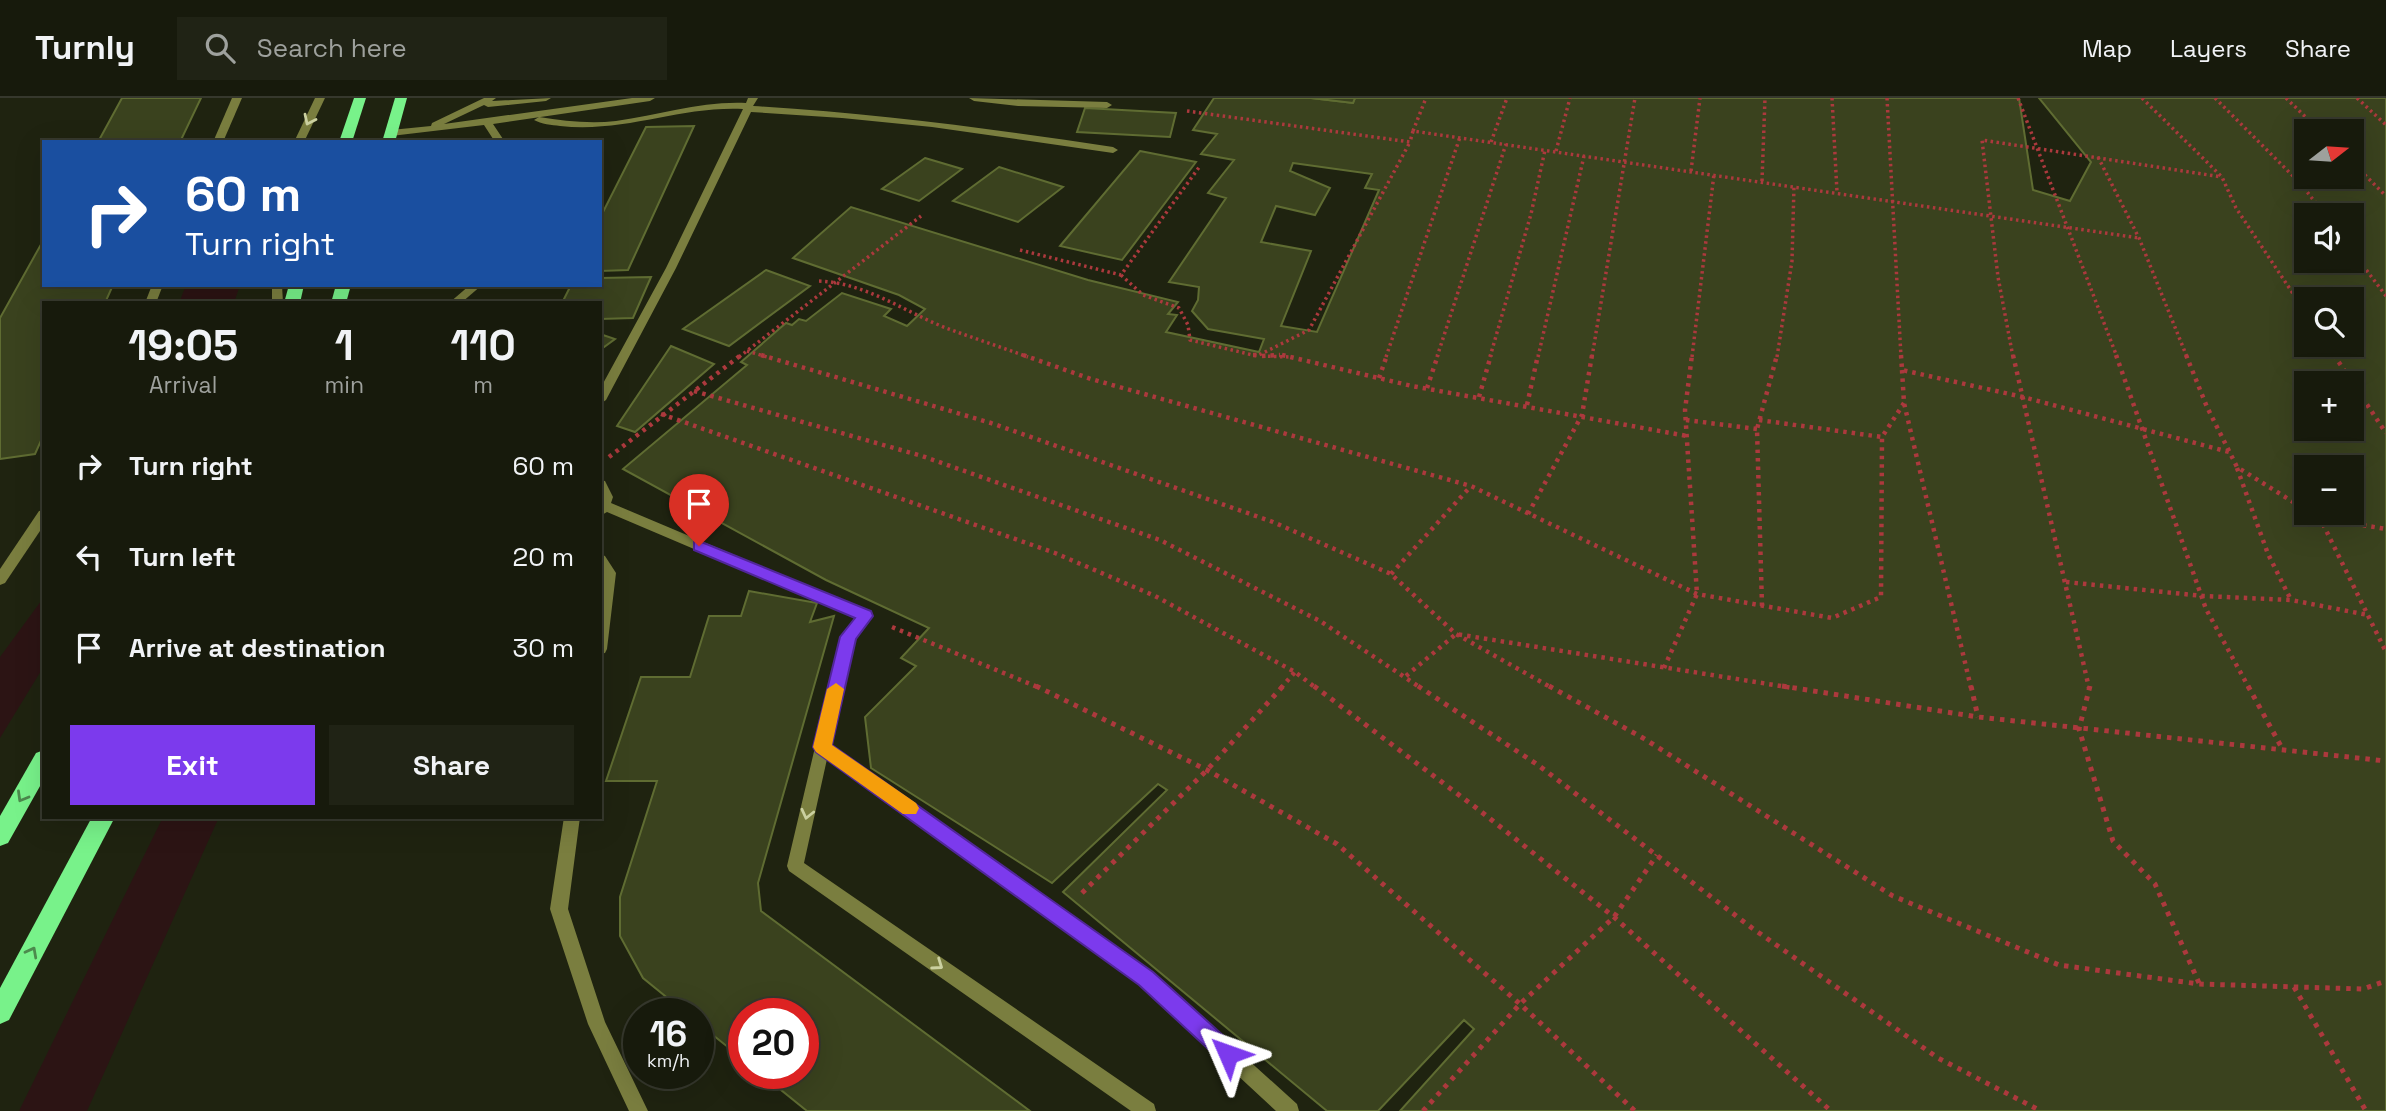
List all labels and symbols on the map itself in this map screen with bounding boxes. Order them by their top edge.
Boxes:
one-way arrow [304,113,318,125]
north arrow [2294,119,2364,189]
pin [669,474,729,546]
one-way arrow [17,790,30,803]
one-way arrow [801,808,815,820]
one-way arrow [24,947,37,959]
one-way arrow [931,957,944,970]
speed limit sign: 20 [728,998,819,1089]
position arrow [1191,1017,1265,1091]

